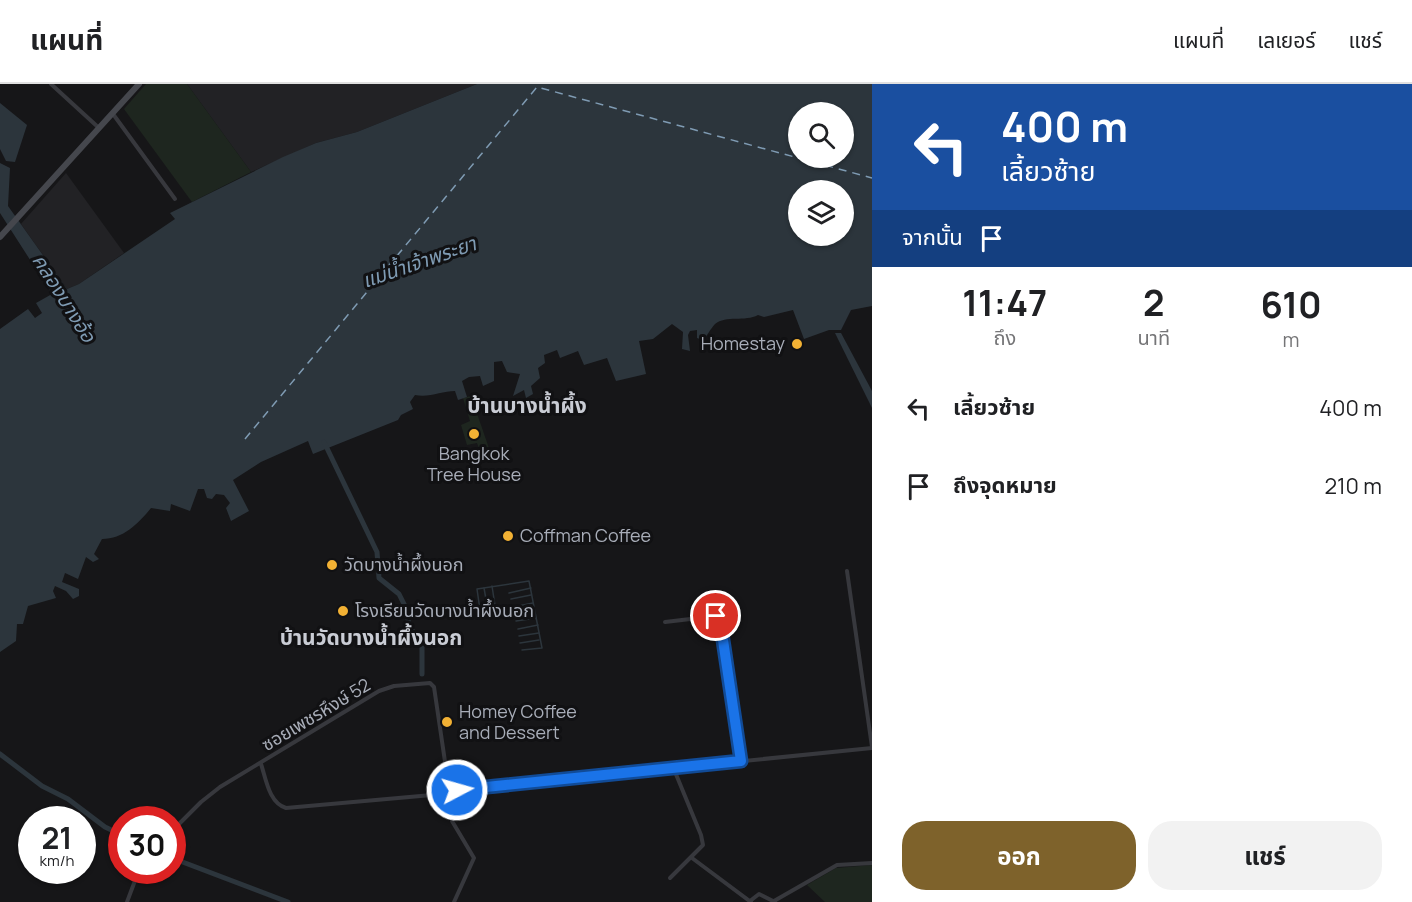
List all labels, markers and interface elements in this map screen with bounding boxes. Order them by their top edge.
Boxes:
text: แผนที่ [30,20,103,58]
text: แผนที่ [1173,26,1224,54]
text: เลเยอร์ [1257,26,1316,54]
text: แชร์ [1349,26,1382,54]
text: 400 m [1001,97,1128,155]
map controls [788,102,854,246]
button: search [788,102,854,168]
icon: left [902,108,980,186]
text: เลี้ยวซ้าย [1001,152,1095,189]
button: layers [788,180,854,246]
text: จากนั้น [902,222,963,252]
icon: arrive [975,222,1008,255]
water label: แม่น้ำเจ้าพระยา [358,229,480,294]
water label: คลองบางอ้อ [27,248,103,349]
text: 11:47 [962,278,1047,327]
text: 2 [1143,278,1165,327]
text: 610 [1260,280,1322,329]
text: ถึง [993,324,1016,351]
text: นาที [1138,324,1170,351]
text: m [1283,326,1300,353]
place label: Homestay [701,331,785,355]
marker: Homestay [790,337,804,351]
district label: บ้านบางน้ำผึ้ง [467,391,587,419]
icon: left [902,392,935,425]
text: เลี้ยวซ้าย [953,392,1035,422]
text: 400 m [1319,393,1382,423]
marker: Bangkok Tree House [467,427,481,441]
place label: Bangkok Tree House [427,441,521,486]
icon: arrive [902,470,935,503]
text: ถึงจุดหมาย [953,470,1057,500]
text: 210 m [1324,471,1382,501]
place label: Coffman Coffee [520,523,651,547]
marker: Coffman Coffee [501,529,515,543]
place label: วัดบางน้ำผึ้งนอก [344,552,464,576]
marker: วัดบางน้ำผึ้งนอก [325,558,339,572]
pin [690,590,741,641]
place label: โรงเรียนวัดบางน้ำผึ้งนอก [355,598,534,622]
icon: arrive [699,599,732,632]
marker: โรงเรียนวัดบางน้ำผึ้งนอก [336,604,350,618]
district label: บ้านวัดบางน้ำผึ้งนอก [280,623,462,651]
street label: ซอยเพชรหึงษ์ 52 [257,672,374,756]
place label: Homey Coffee and Dessert [459,699,577,744]
marker: Homey Coffee and Dessert [440,715,454,729]
position arrow [425,758,489,822]
speed limit sign: 30 [108,806,186,884]
text: 21 [41,817,73,858]
button: ออก [902,821,1136,890]
button: แชร์ [1148,821,1382,890]
text: km/h [40,850,74,871]

